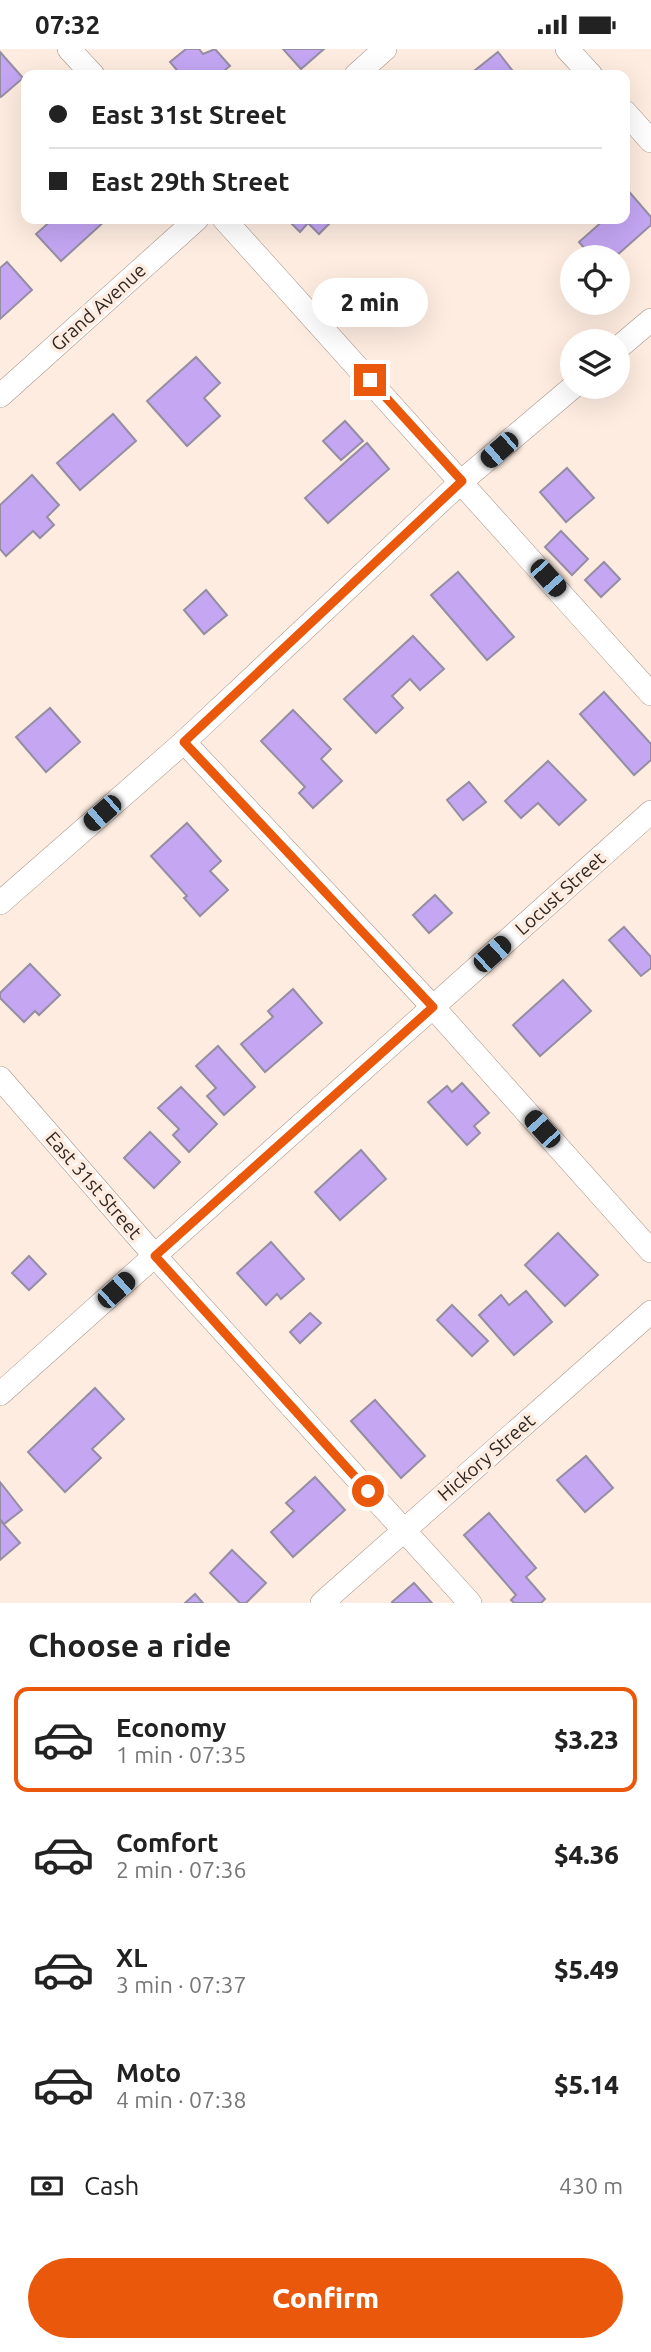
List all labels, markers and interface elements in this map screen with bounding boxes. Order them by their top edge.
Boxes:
text: 07:32 [35,10,100,39]
text: East 31st Street [91,100,287,129]
text: East 29th Street [91,167,290,196]
map controls [560,245,630,399]
button: locate [560,245,630,315]
street label: Grand Avenue [46,259,150,355]
callout: 2 min [312,279,428,327]
text: 2 min [341,290,399,315]
button: layers [560,329,630,399]
route end [354,364,386,396]
car [477,428,522,472]
car [527,555,570,601]
car [80,791,125,835]
street label: Locust Street [510,846,610,939]
car [470,932,515,976]
car [521,1106,564,1152]
street label: East 31st Street [41,1127,147,1244]
car [94,1268,139,1312]
street label: Hickory Street [433,1409,539,1505]
route start [352,1475,384,1507]
text: Choose a ride [28,1627,231,1663]
icon: car [32,1708,95,1771]
text: Economy [116,1713,226,1742]
text: $3.23 [554,1725,619,1754]
text: 1 min · 07:35 [116,1742,247,1767]
icon: car [32,1823,95,1886]
text: Comfort [116,1828,219,1857]
text: $4.36 [554,1840,619,1869]
text: 2 min · 07:36 [116,1857,247,1882]
icon: car [32,1938,95,2001]
text: XL [116,1943,147,1972]
text: $5.49 [554,1955,619,1984]
text: 3 min · 07:37 [116,1972,247,1997]
icon: car [32,2053,95,2116]
text: Moto [116,2058,181,2087]
text: $5.14 [554,2070,619,2099]
text: 4 min · 07:38 [116,2087,247,2112]
icon: cash [28,2167,66,2205]
text: Cash [84,2171,139,2200]
text: 430 m [559,2173,623,2198]
button: Confirm [28,2258,623,2338]

